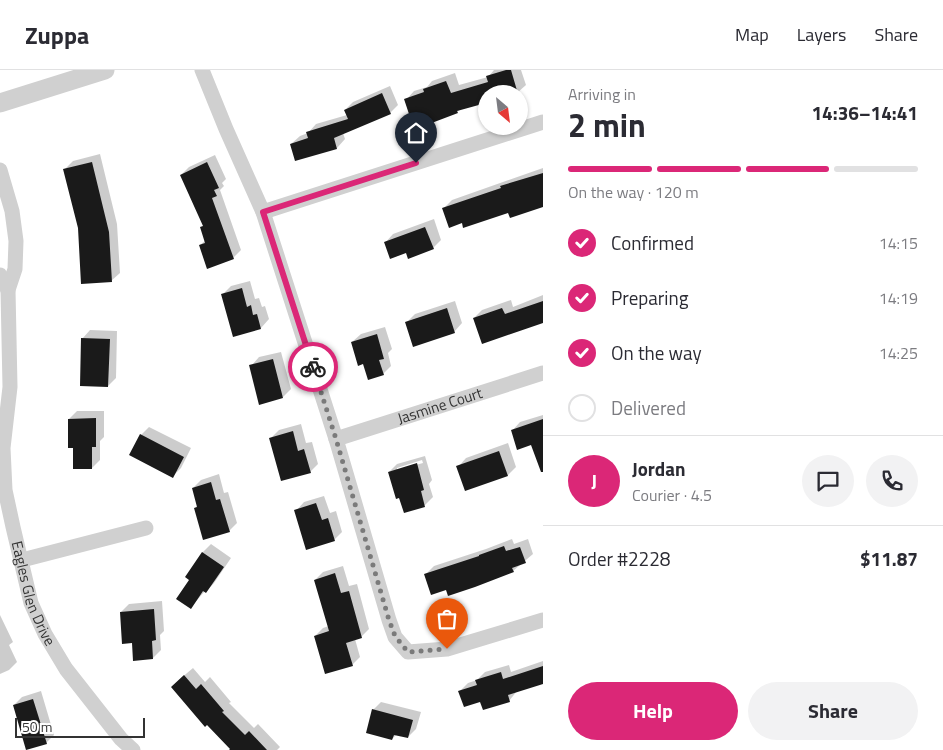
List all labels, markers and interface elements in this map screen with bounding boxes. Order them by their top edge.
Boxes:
text: Zuppa [25,17,89,53]
text: Map [735,21,769,48]
text: Layers [797,21,846,48]
text: Share [874,21,918,48]
text: Arriving in [568,82,636,106]
north arrow [478,85,528,135]
map controls [478,85,528,135]
text: 14:36–14:41 [811,98,918,127]
text: 2 min [568,101,646,149]
pin [395,112,437,163]
icon: home [402,119,430,147]
text: On the way · 120 m [568,180,699,204]
text: Confirmed [611,228,694,257]
icon: check [568,229,596,257]
text: 14:15 [879,231,918,255]
text: Preparing [611,283,688,312]
icon: check [568,284,596,312]
text: 14:19 [879,286,918,310]
text: On the way [611,338,702,367]
icon: check [568,339,596,367]
text: 14:25 [879,341,918,365]
courier [288,342,338,392]
icon: bike [299,353,327,381]
street label: Jasmine Court [394,381,486,430]
text: Delivered [611,393,686,422]
text: Jordan [632,454,685,483]
button: chat [802,455,854,507]
button: phone [866,455,918,507]
text: J [591,466,597,495]
text: Courier · 4.5 [632,483,712,507]
street label: Eagles Glen Drive [6,539,62,650]
text: Order #2228 [568,544,670,573]
text: $11.87 [860,544,918,573]
pin [426,598,468,649]
icon: bag [433,605,461,633]
button: Help [568,682,738,740]
button: Share [748,682,918,740]
scale bar [15,715,145,738]
text: 50 m [22,716,52,737]

